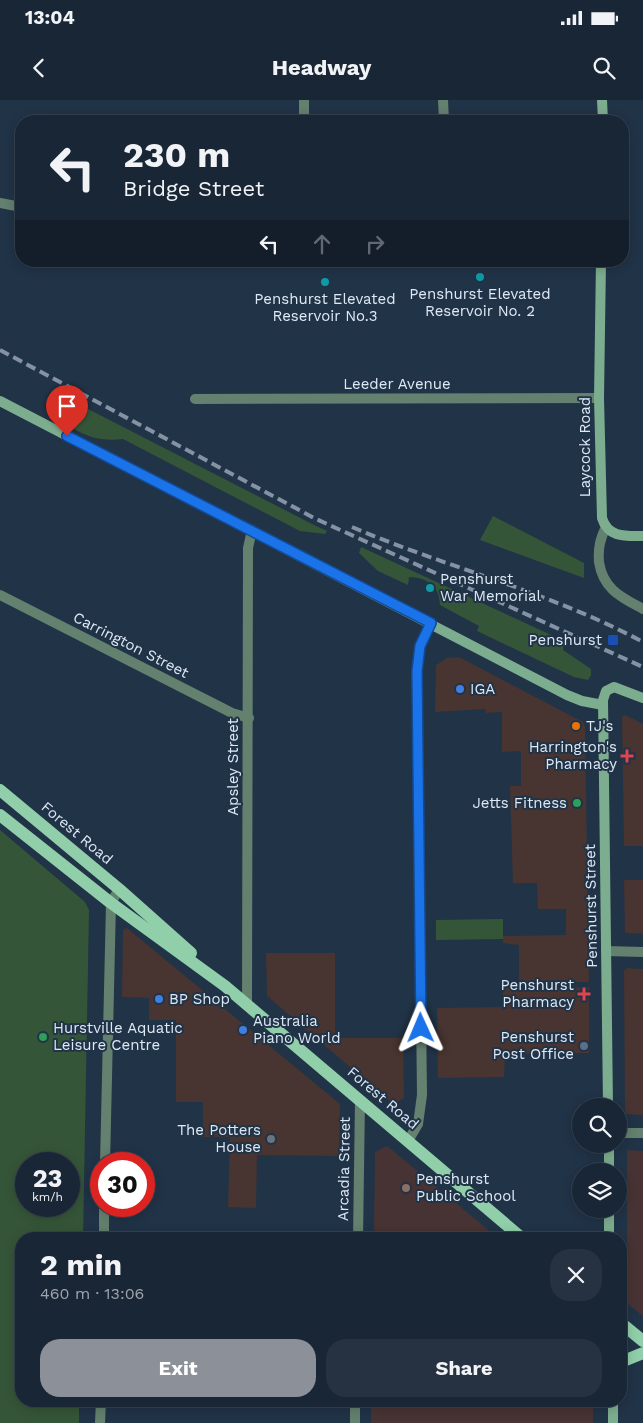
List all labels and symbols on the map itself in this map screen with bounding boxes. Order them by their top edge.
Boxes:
marker: Penshurst Elevated Reservoir No. 2 [474,271,486,283]
marker: Penshurst Elevated Reservoir No.3 [319,276,331,288]
place label: Penshurst Elevated Reservoir No. 2 [409,285,551,320]
place label: Penshurst Elevated Reservoir No.3 [254,290,396,325]
street label: Leeder Avenue [343,375,451,393]
pin [46,385,88,436]
street label: Laycock Road [576,397,594,497]
place label: Penshurst War Memorial [440,570,541,605]
marker: Penshurst War Memorial [424,582,436,594]
street label: Carrington Street [70,608,192,682]
place label: Penshurst [529,631,603,649]
marker: Penshurst [606,633,620,647]
place label: IGA [470,680,495,698]
marker: IGA [454,683,466,695]
street label: Apsley Street [224,717,242,816]
place label: TJ's [586,717,614,735]
marker: TJ's [570,720,582,732]
place label: Harrington's Pharmacy [529,738,617,773]
marker: Harrington's Pharmacy [621,750,633,762]
place label: Jetts Fitness [472,794,567,812]
marker: Jetts Fitness [571,797,583,809]
street label: Forest Road [38,798,116,868]
street label: Penshurst Street [581,843,601,968]
place label: Penshurst Pharmacy [501,976,575,1011]
marker: Penshurst Pharmacy [578,988,590,1000]
place label: BP Shop [169,990,230,1008]
marker: BP Shop [153,993,165,1005]
position arrow [394,1001,446,1053]
place label: Australia Piano World [253,1012,341,1047]
place label: Hurstville Aquatic Leisure Centre [53,1019,183,1054]
marker: Australia Piano World [237,1024,249,1036]
place label: Penshurst Post Office [493,1028,575,1063]
marker: Hurstville Aquatic Leisure Centre [37,1031,49,1043]
marker: Penshurst Post Office [578,1040,590,1052]
street label: Forest Road [344,1063,422,1133]
street label: Arcadia Street [334,1116,354,1221]
place label: The Potters House [177,1121,261,1156]
marker: The Potters House [265,1133,277,1145]
speed limit sign: 30 [90,1152,155,1217]
place label: Penshurst Public School [416,1170,516,1205]
marker: Penshurst Public School [400,1182,412,1194]

